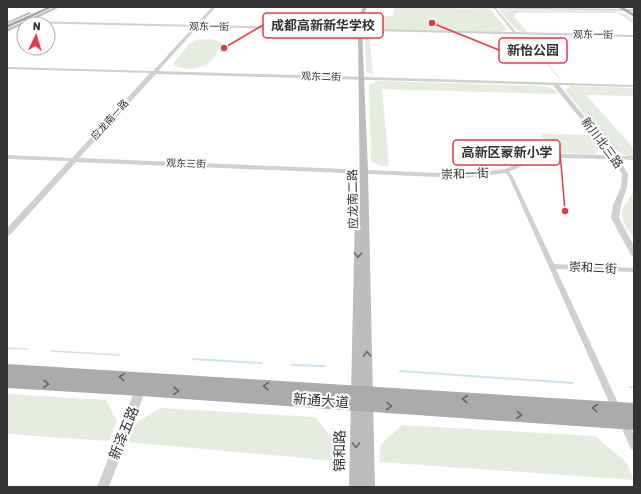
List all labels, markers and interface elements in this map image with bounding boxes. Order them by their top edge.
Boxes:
callout: 成都高新新华学校 [263,13,383,38]
north arrow [16,16,56,56]
text: 成都高新新华学校 [271,18,375,33]
text: N [32,20,41,33]
street label: 观东一街 [189,21,229,33]
street label: 观东一街 [573,29,613,41]
callout: 新怡公园 [499,38,567,63]
text: 新怡公园 [507,43,559,58]
street label: 观东二街 [301,70,341,84]
street label: 应龙南一路 [89,97,131,143]
street label: 新川北三路 [578,115,626,171]
callout: 高新区蒙新小学 [453,140,560,165]
text: 高新区蒙新小学 [461,145,553,160]
street label: 观东三街 [166,157,206,171]
street label: 崇和一街 [441,166,489,182]
street label: 应龙南二路 [345,169,361,229]
one-way arrow [354,252,362,258]
street label: 崇和二街 [569,260,617,276]
one-way arrow [363,351,371,357]
one-way arrow [119,372,125,381]
one-way arrow [43,380,49,389]
one-way arrow [263,382,269,390]
one-way arrow [173,387,179,396]
street label: 新通大道 [292,391,350,411]
one-way arrow [462,395,468,404]
one-way arrow [386,401,392,410]
one-way arrow [592,403,598,412]
street label: 新泽五路 [106,404,142,462]
one-way arrow [516,411,522,420]
street label: 锦和路 [331,430,349,472]
one-way arrow [352,442,360,448]

